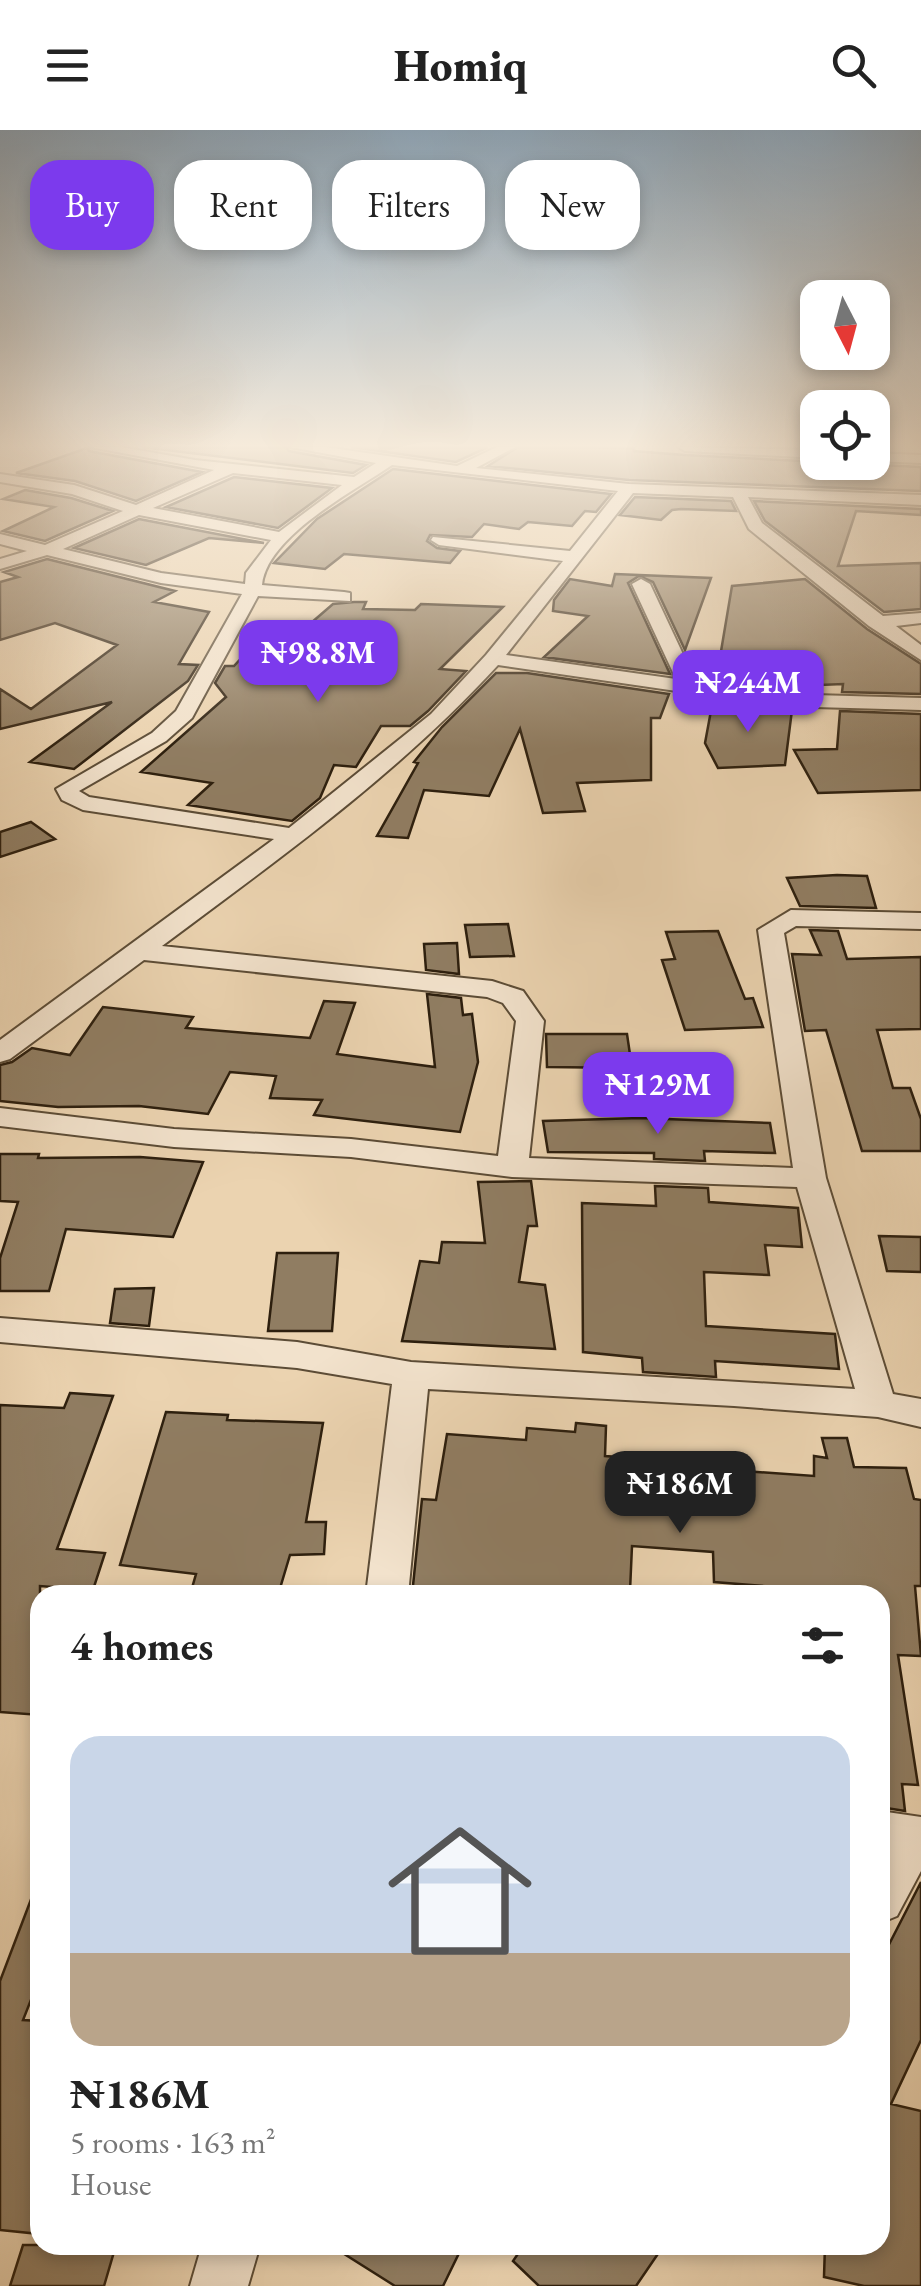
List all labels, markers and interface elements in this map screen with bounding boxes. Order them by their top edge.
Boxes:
text: Homiq [394,36,527,94]
icon: menu [40,38,95,93]
icon: search [826,38,881,93]
chip: Buy [30,160,154,250]
chip: Rent [174,160,312,250]
chip: Filters [332,160,485,250]
chip: New [505,160,640,250]
north arrow [800,280,890,370]
map controls [800,280,890,480]
button: locate [800,390,890,480]
pin: ₦98.8M [237,620,399,705]
text: ₦98.8M [261,631,375,673]
pin: ₦244M [678,650,818,735]
text: ₦244M [695,661,801,703]
pin: ₦129M [588,1052,728,1137]
text: ₦129M [605,1063,711,1105]
pin: ₦186M [610,1451,750,1536]
text: ₦186M [627,1462,733,1504]
text: 4 homes [70,1618,213,1673]
icon: filters [795,1618,850,1673]
icon: home [370,1801,550,1981]
text: ₦186M [70,2066,210,2121]
text: 5 rooms · 163 m² [70,2121,276,2163]
text: House [70,2163,151,2205]

